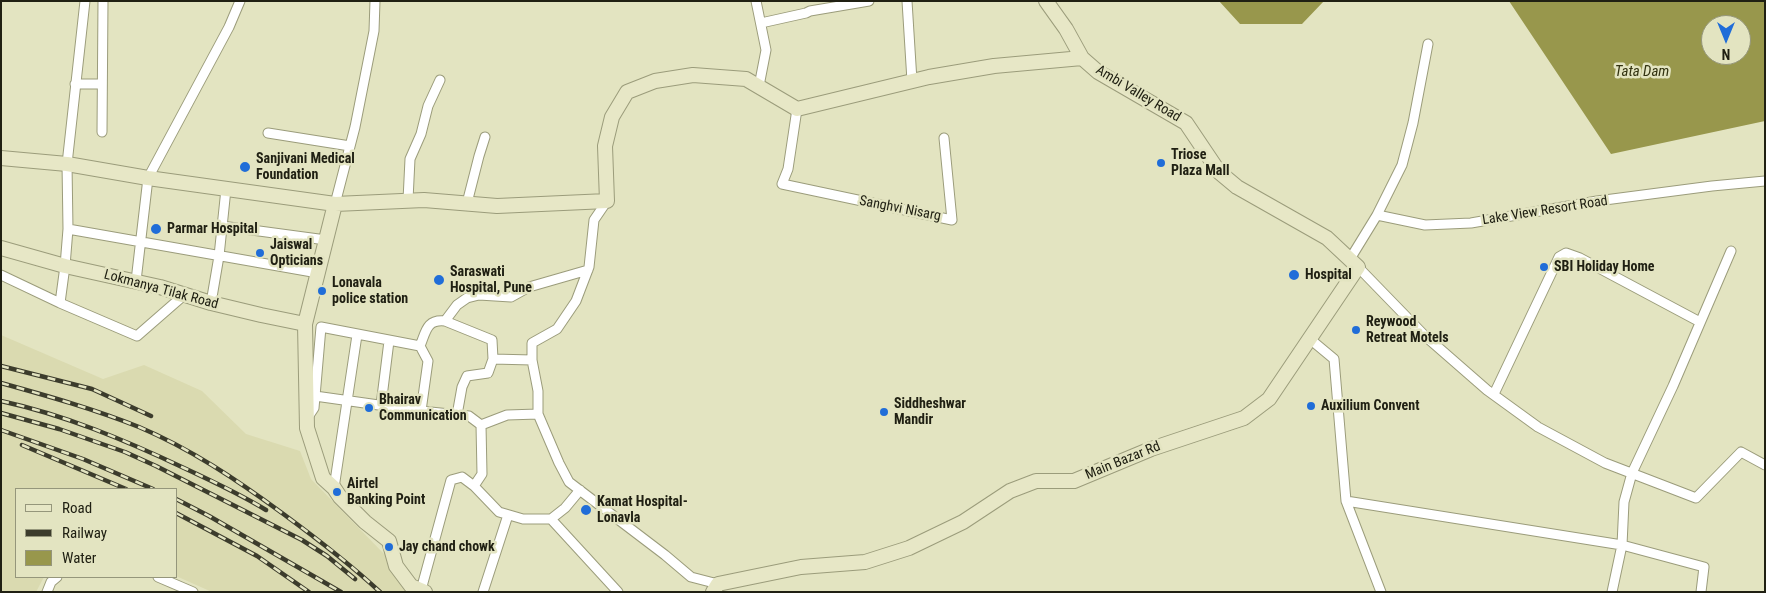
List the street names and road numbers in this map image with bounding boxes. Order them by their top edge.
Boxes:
street label: Ambi Valley Road [1092,62,1184,126]
street label: Sanghvi Nisarg [858,193,942,225]
street label: Lake View Resort Road [1481,193,1609,229]
street label: Lokmanya Tilak Road [102,267,220,313]
street label: Main Bazar Rd [1083,438,1163,484]

